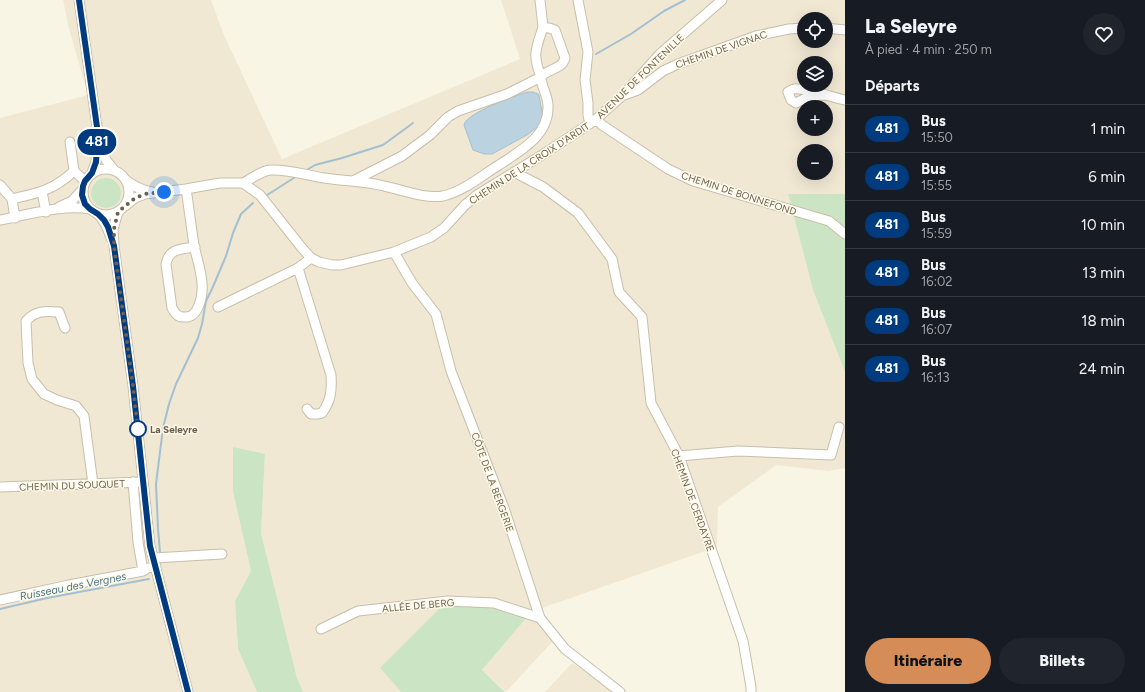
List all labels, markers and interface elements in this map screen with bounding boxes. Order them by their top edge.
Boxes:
map controls [797,12,833,180]
button: locate [797,12,833,48]
button: heart [1083,13,1125,55]
text: La Seleyre [865,15,957,38]
street label: CHEMIN DE VIGNAC [674,28,769,71]
street label: AVENUE DE FONTENILLE [594,31,687,122]
text: À pied · 4 min · 250 m [865,42,992,57]
button: layers [797,56,833,92]
text: Départs [865,77,920,95]
button: + [797,100,833,136]
text: Bus [921,112,946,130]
street label: CHEMIN DE LA CROIX D'ARDIT [466,119,592,207]
text: 481 [875,120,899,137]
text: 1 min [1090,120,1125,138]
line badge: 481 [74,129,120,155]
text: 15:50 [921,130,953,145]
text: 481 [85,133,109,150]
button: − [797,144,833,180]
text: Bus [921,160,946,178]
text: 481 [875,168,899,185]
text: 6 min [1088,168,1125,186]
street label: CHEMIN DE BONNEFOND [680,169,798,218]
text: 15:55 [921,178,952,193]
your location [154,182,174,202]
text: Bus [921,208,946,226]
text: 481 [875,216,899,233]
text: 10 min [1081,216,1125,234]
text: 15:59 [921,226,952,241]
text: Bus [921,256,946,274]
text: 481 [875,264,899,281]
text: 13 min [1082,264,1125,282]
text: 16:02 [921,274,953,289]
text: Bus [921,304,946,322]
text: 481 [875,312,899,329]
text: 18 min [1081,312,1125,330]
text: 16:07 [921,322,952,337]
text: Bus [921,352,946,370]
text: 481 [875,360,899,377]
text: 24 min [1079,360,1125,378]
text: 16:13 [921,370,949,385]
marker: La Seleyre [129,420,147,438]
place label: La Seleyre [150,423,198,436]
street label: CÔTE DE LA BERGERIE [468,431,517,534]
street label: CHEMIN DE CERDAYRE [668,447,717,553]
street label: CHEMIN DU SOUQUET [19,477,126,494]
water label: Ruisseau des Vergnes [19,570,128,603]
street label: ALLÉE DE BERG [381,596,455,615]
button: Itinéraire [865,638,991,684]
button: Billets [999,638,1125,684]

